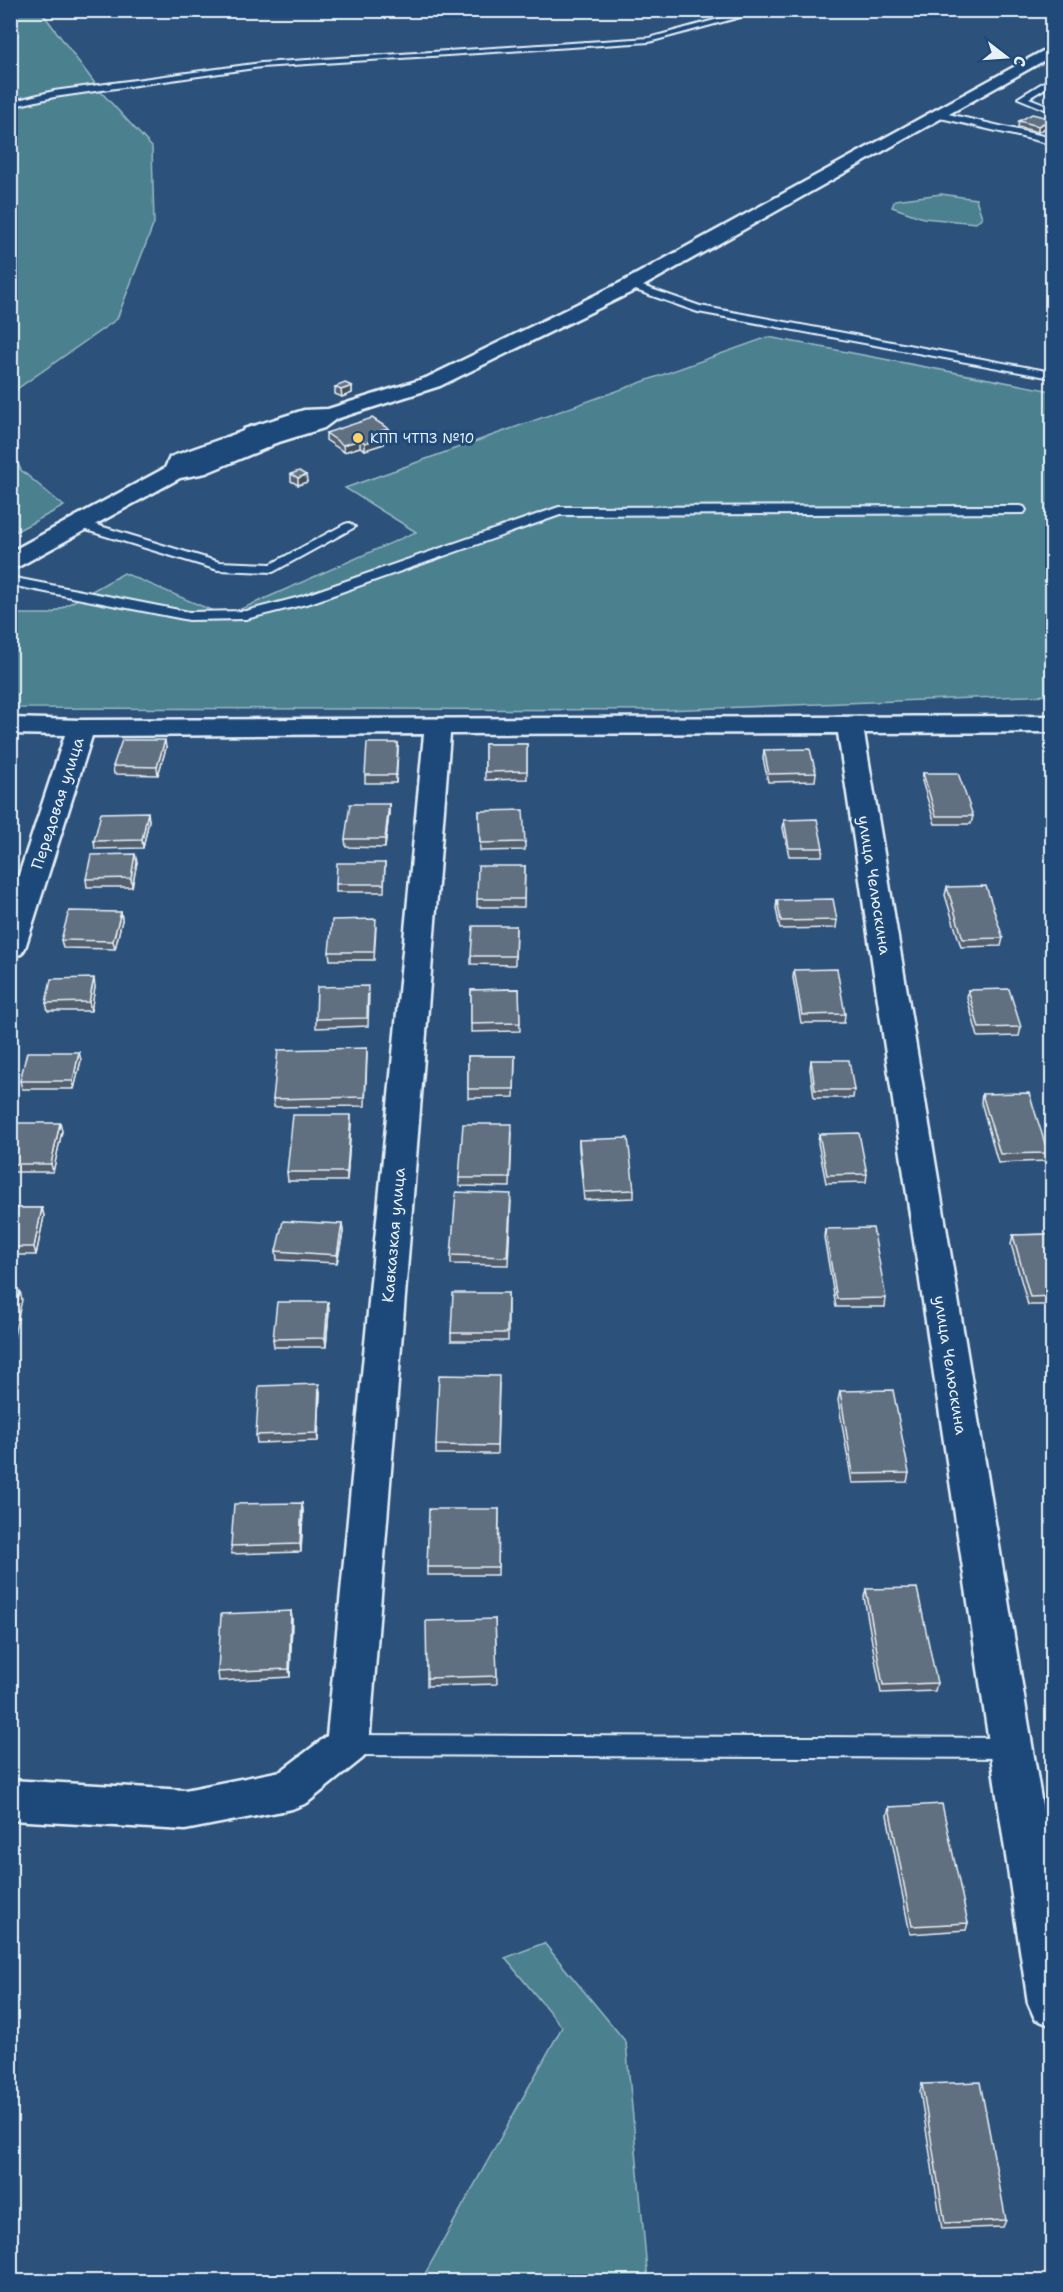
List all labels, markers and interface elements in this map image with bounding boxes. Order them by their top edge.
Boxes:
north arrow [976,27,1036,87]
text: С [1008,53,1031,69]
place label: КПП ЧТПЗ №10 [370,429,474,447]
marker: КПП ЧТПЗ №10 [351,431,365,445]
street label: Передовая улица [26,734,89,872]
street label: улица Челюскина [853,814,896,956]
street label: Кавказкая улица [377,1167,410,1304]
street label: улица Челюскина [929,1294,972,1436]

